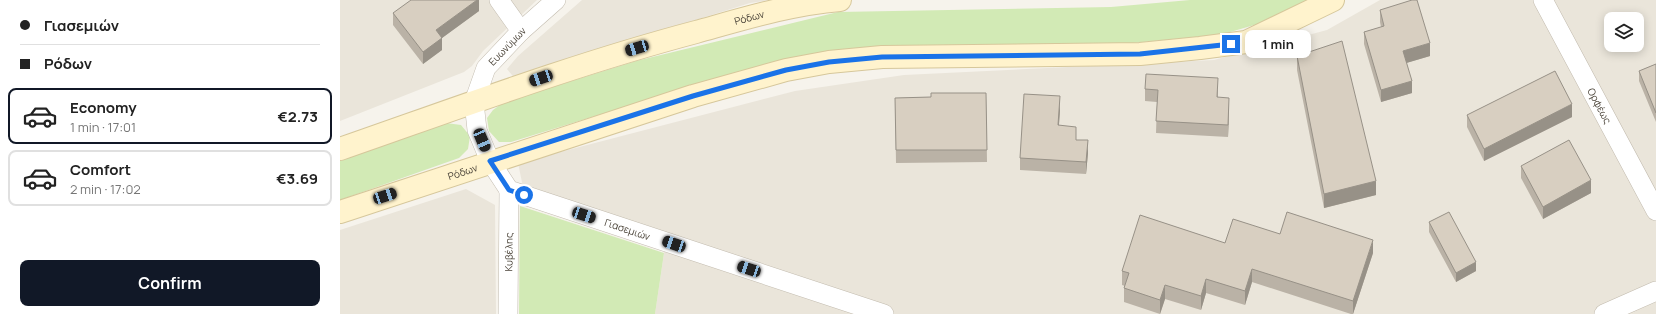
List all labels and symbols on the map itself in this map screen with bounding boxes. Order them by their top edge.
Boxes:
street label: Ρόδων [733,7,766,28]
street label: Ευωνύμων [485,24,529,68]
callout: 1 min [1245,30,1311,58]
route end [1222,35,1240,53]
car [624,39,650,57]
car [528,68,554,88]
street label: Ορφέως [1584,85,1615,127]
car [472,127,492,153]
street label: Ρόδων [446,160,479,183]
route start [515,186,533,204]
car [372,187,398,205]
car [571,206,597,224]
street label: Γιασεμιών [603,215,652,243]
street label: Κυβέλης [501,232,516,272]
car [661,234,687,254]
car [736,260,762,278]

